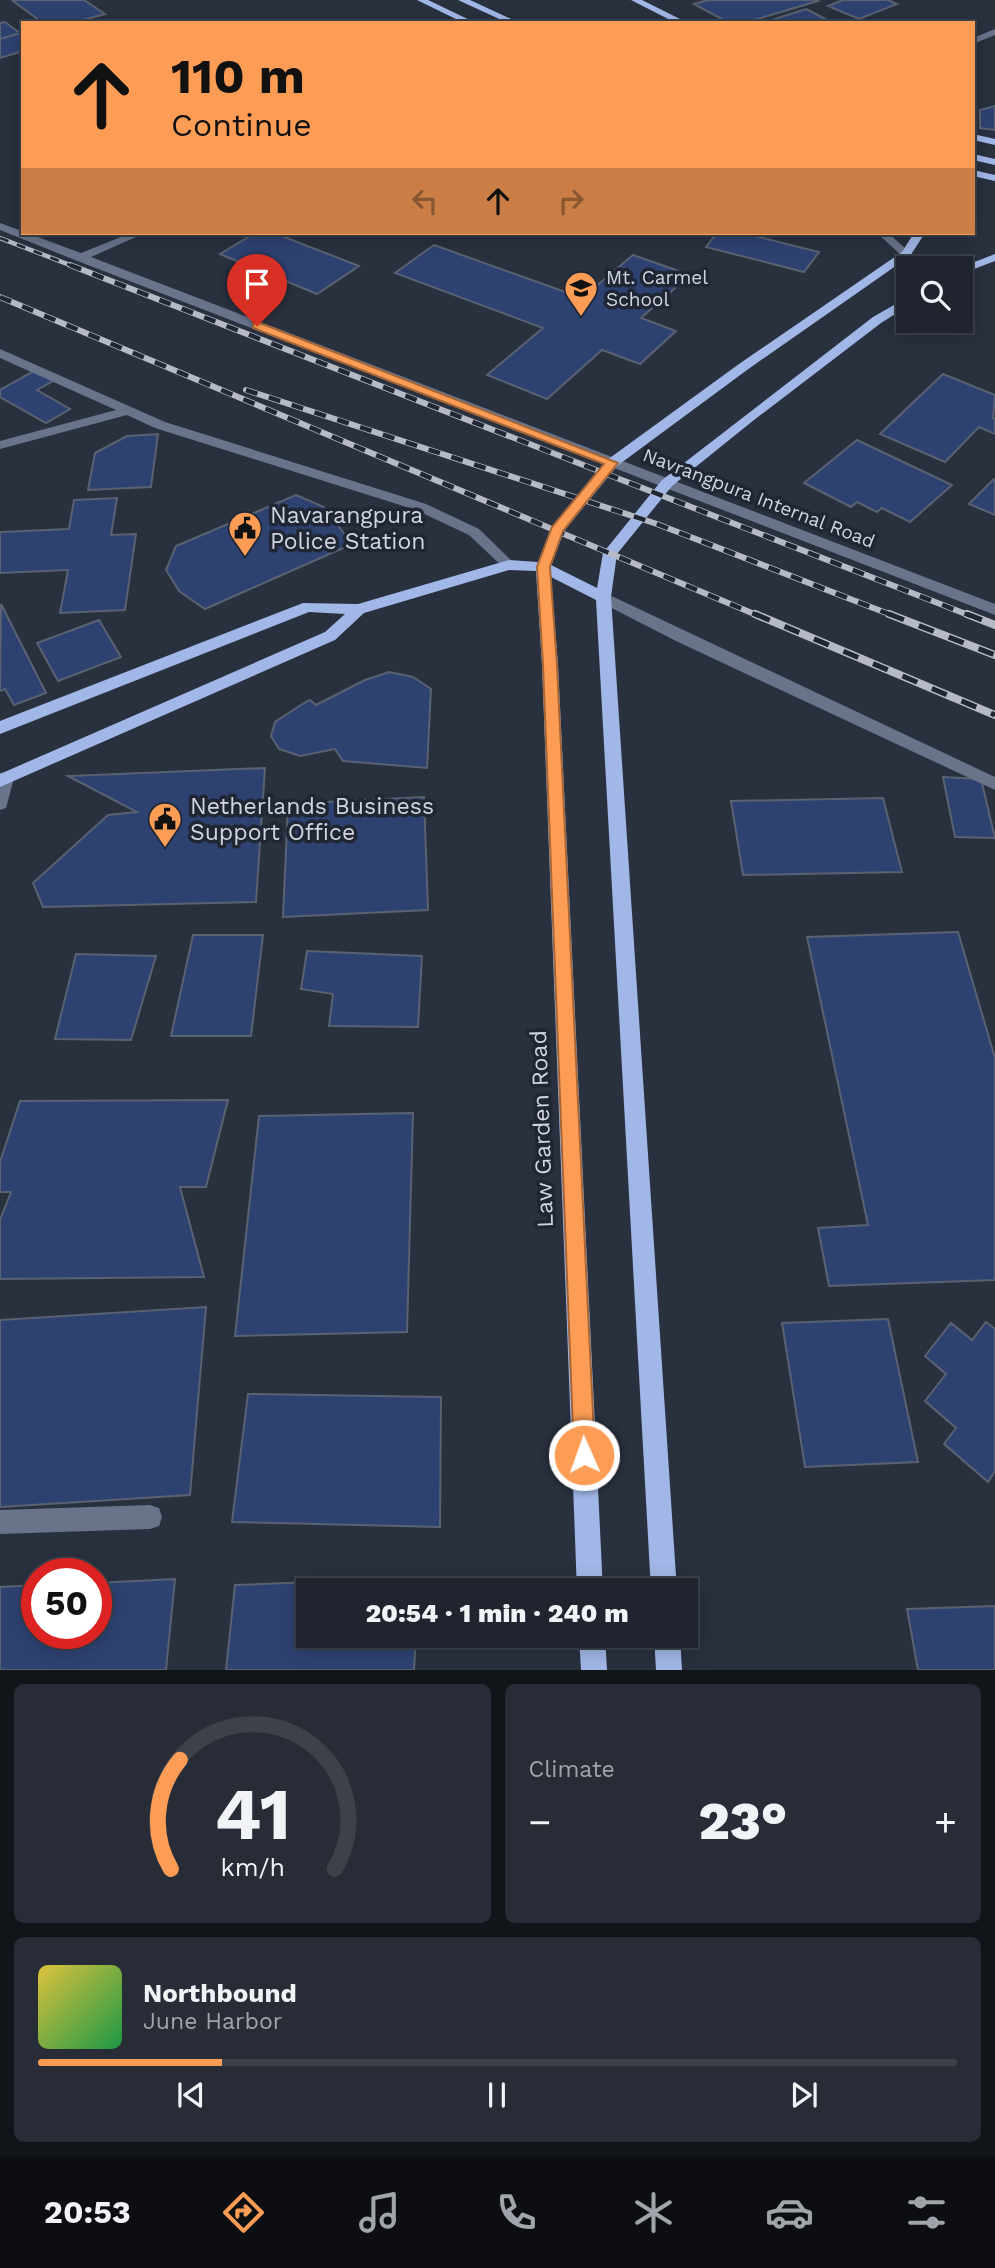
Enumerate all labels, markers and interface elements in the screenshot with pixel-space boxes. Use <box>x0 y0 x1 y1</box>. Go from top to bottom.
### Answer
text: 110 m <box>171 47 305 105</box>
icon: ahead <box>56 49 147 140</box>
text: Continue <box>171 106 312 144</box>
icon: left <box>406 182 444 220</box>
icon: ahead <box>479 182 517 220</box>
icon: right <box>552 182 590 220</box>
pin <box>227 254 287 326</box>
map controls <box>896 256 973 333</box>
button: search <box>896 256 973 333</box>
icon: arrive <box>238 265 276 303</box>
place label: Mt. Carmel School <box>606 266 708 311</box>
school or university icon: Mt. Carmel School <box>562 269 600 318</box>
street label: Navrangpura Internal Road <box>640 443 878 553</box>
place label: Navarangpura Police Station <box>270 502 426 555</box>
public building icon: Navarangpura Police Station <box>226 509 264 558</box>
place label: Netherlands Business Support Office <box>190 793 434 846</box>
public building icon: Netherlands Business Support Office <box>146 800 184 849</box>
street label: Law Garden Road <box>525 1030 559 1228</box>
position arrow <box>547 1418 621 1492</box>
speed limit sign: 50 <box>21 1558 112 1649</box>
text: 20:54 · 1 min · 240 m <box>365 1598 629 1628</box>
text: Climate <box>529 1756 615 1783</box>
text: 41 <box>214 1772 291 1858</box>
text: 23° <box>698 1791 787 1852</box>
text: − <box>529 1800 551 1844</box>
text: + <box>934 1800 957 1844</box>
text: km/h <box>220 1853 284 1882</box>
text: Northbound <box>143 1978 297 2008</box>
text: June Harbor <box>143 2008 282 2035</box>
icon: previous <box>172 2076 210 2114</box>
icon: pause <box>478 2076 516 2114</box>
icon: next <box>785 2076 823 2114</box>
icon: directions <box>219 2188 268 2237</box>
icon: music <box>355 2188 404 2237</box>
icon: phone <box>492 2188 541 2237</box>
icon: climate <box>629 2188 678 2237</box>
icon: car <box>765 2188 814 2237</box>
icon: filters <box>902 2188 951 2237</box>
text: 20:53 <box>44 2193 131 2231</box>

